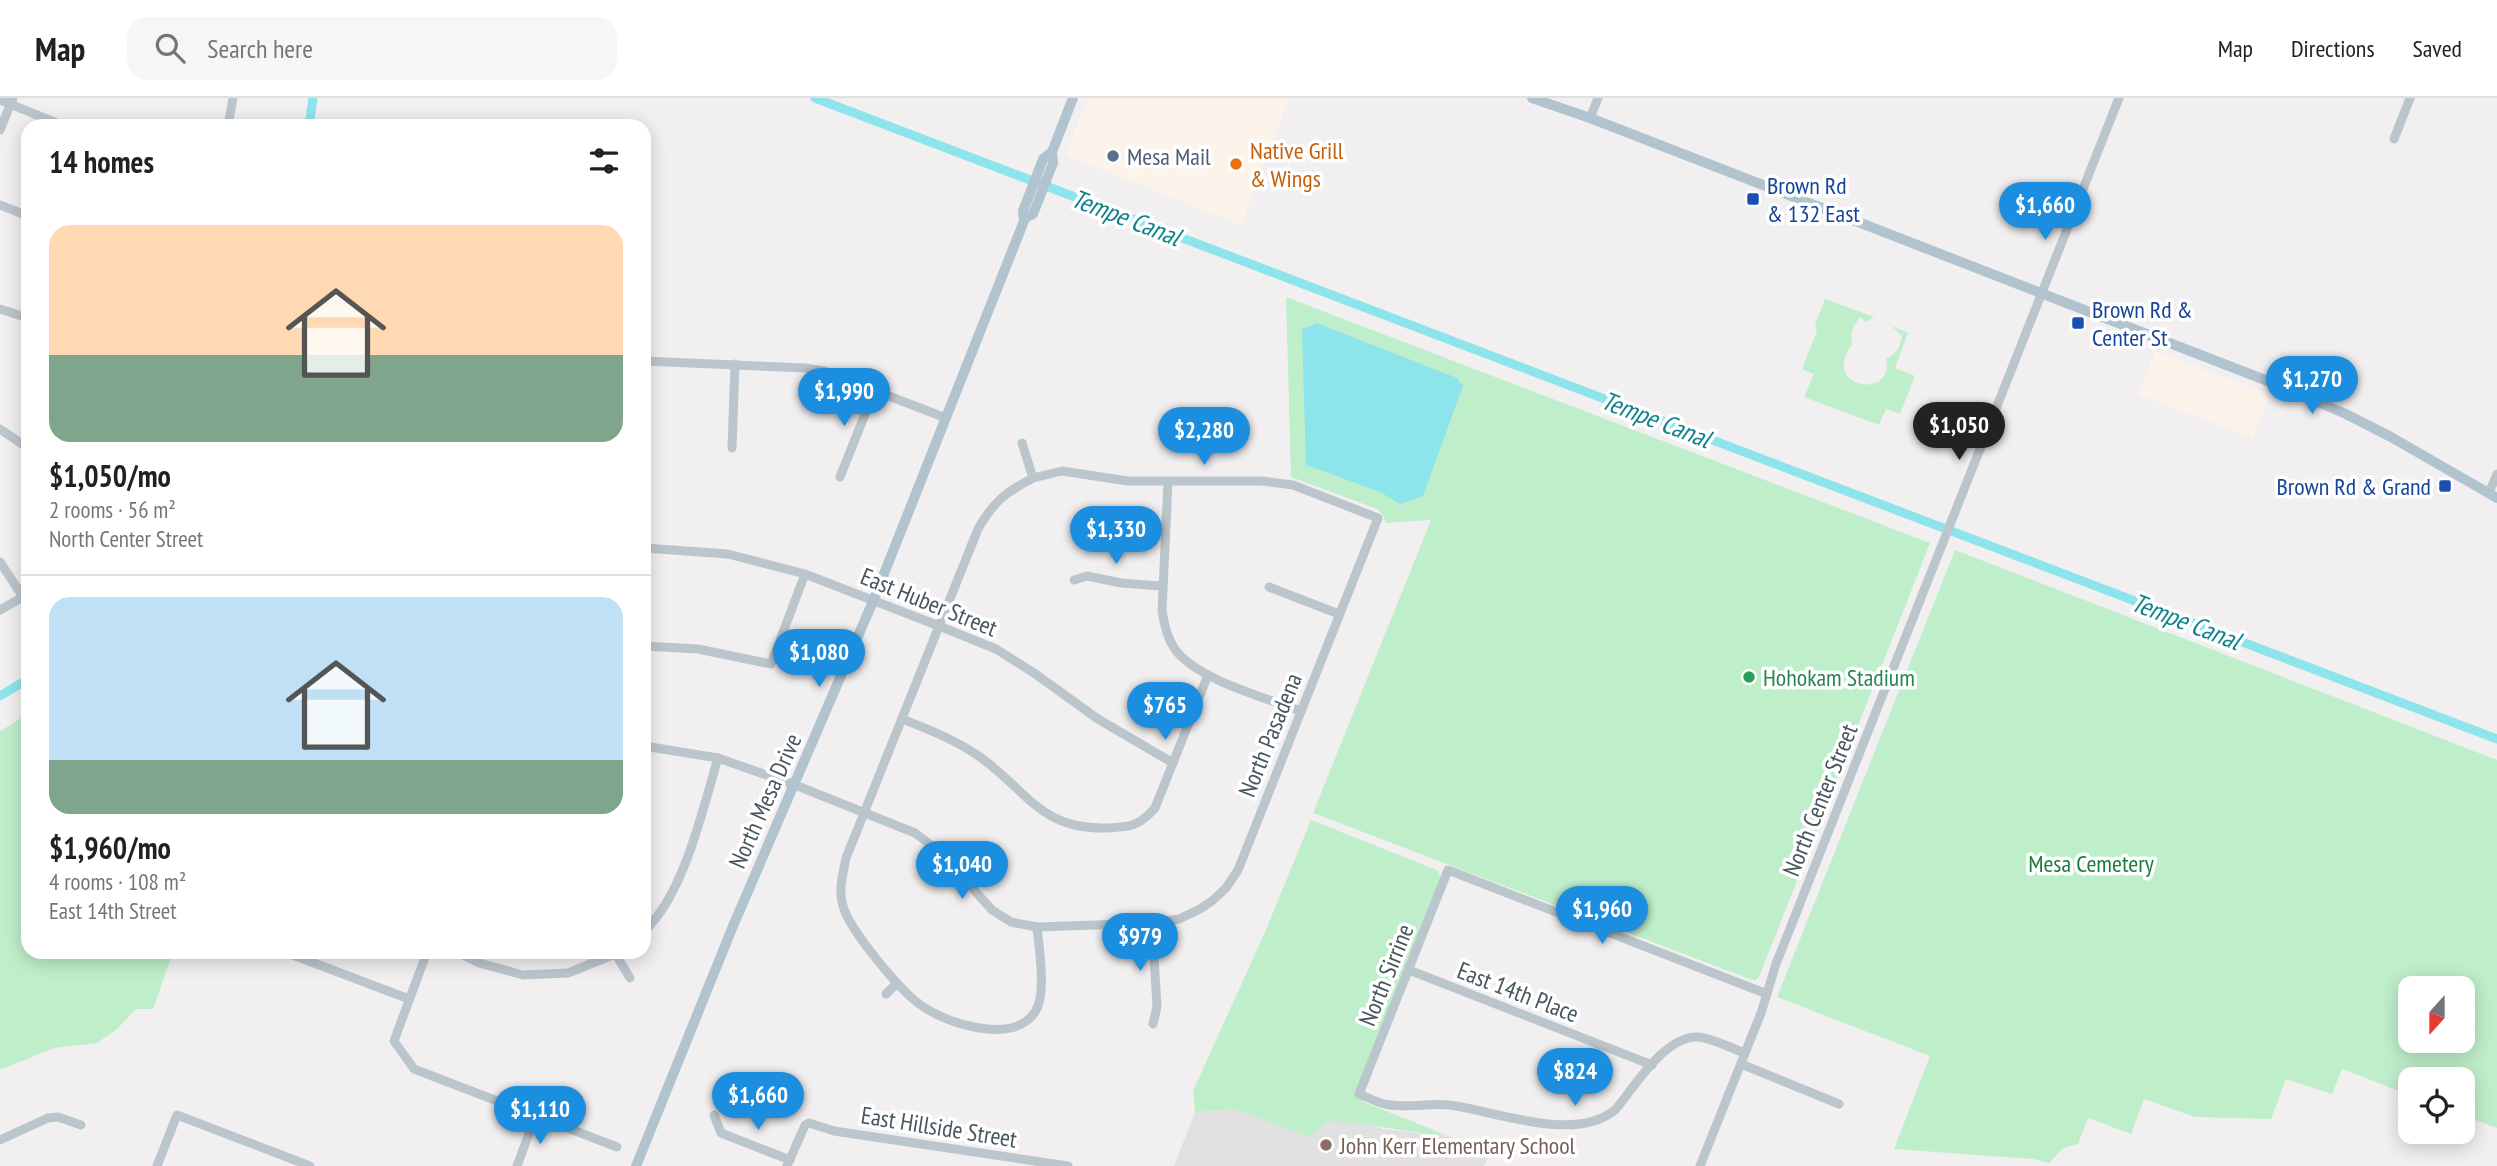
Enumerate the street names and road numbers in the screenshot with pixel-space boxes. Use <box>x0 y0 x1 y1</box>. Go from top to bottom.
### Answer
street label: East Huber Street <box>856 561 1002 644</box>
street label: North Pasadena <box>1231 669 1309 801</box>
street label: North Center Street <box>1775 719 1865 881</box>
street label: North Mesa Drive <box>721 729 809 873</box>
street label: North Sirrine <box>1352 920 1420 1030</box>
street label: East 14th Place <box>1453 955 1583 1029</box>
street label: East Hillside Street <box>859 1099 1020 1155</box>

